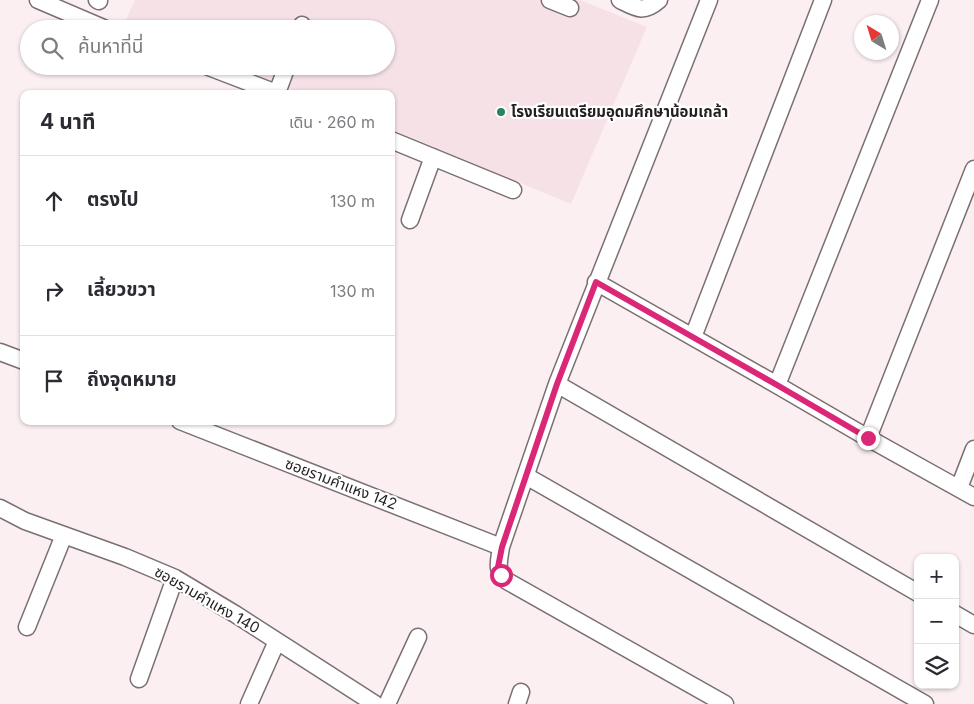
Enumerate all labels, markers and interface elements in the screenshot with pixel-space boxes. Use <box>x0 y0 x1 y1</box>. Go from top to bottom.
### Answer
north arrow <box>854 15 899 60</box>
search box <box>20 20 395 75</box>
icon: search <box>38 34 66 62</box>
text: ค้นหาที่นี่ <box>78 35 143 58</box>
place label: โรงเรียนเตรียมอุดมศึกษาน้อมเกล้า <box>511 102 728 121</box>
marker: โรงเรียนเตรียมอุดมศึกษาน้อมเกล้า <box>495 106 507 118</box>
text: 4 นาที <box>40 109 95 134</box>
text: เดิน · 260 m <box>289 112 375 132</box>
icon: ahead <box>40 187 68 215</box>
text: ตรงไป <box>87 188 139 211</box>
text: 130 m <box>330 191 375 211</box>
icon: right <box>40 277 68 305</box>
text: เลี้ยวขวา <box>87 278 156 301</box>
text: 130 m <box>330 281 375 301</box>
icon: arrive <box>40 367 68 395</box>
text: ถึงจุดหมาย <box>87 368 177 391</box>
route end <box>857 427 880 450</box>
street label: ซอยรามคำแหง 142 <box>283 453 400 514</box>
map controls <box>914 554 959 689</box>
button: + <box>914 554 959 599</box>
street label: ซอยรามคำแหง 140 <box>151 562 263 637</box>
route start <box>490 564 513 587</box>
button: − <box>914 599 959 644</box>
button: layers <box>914 644 959 689</box>

